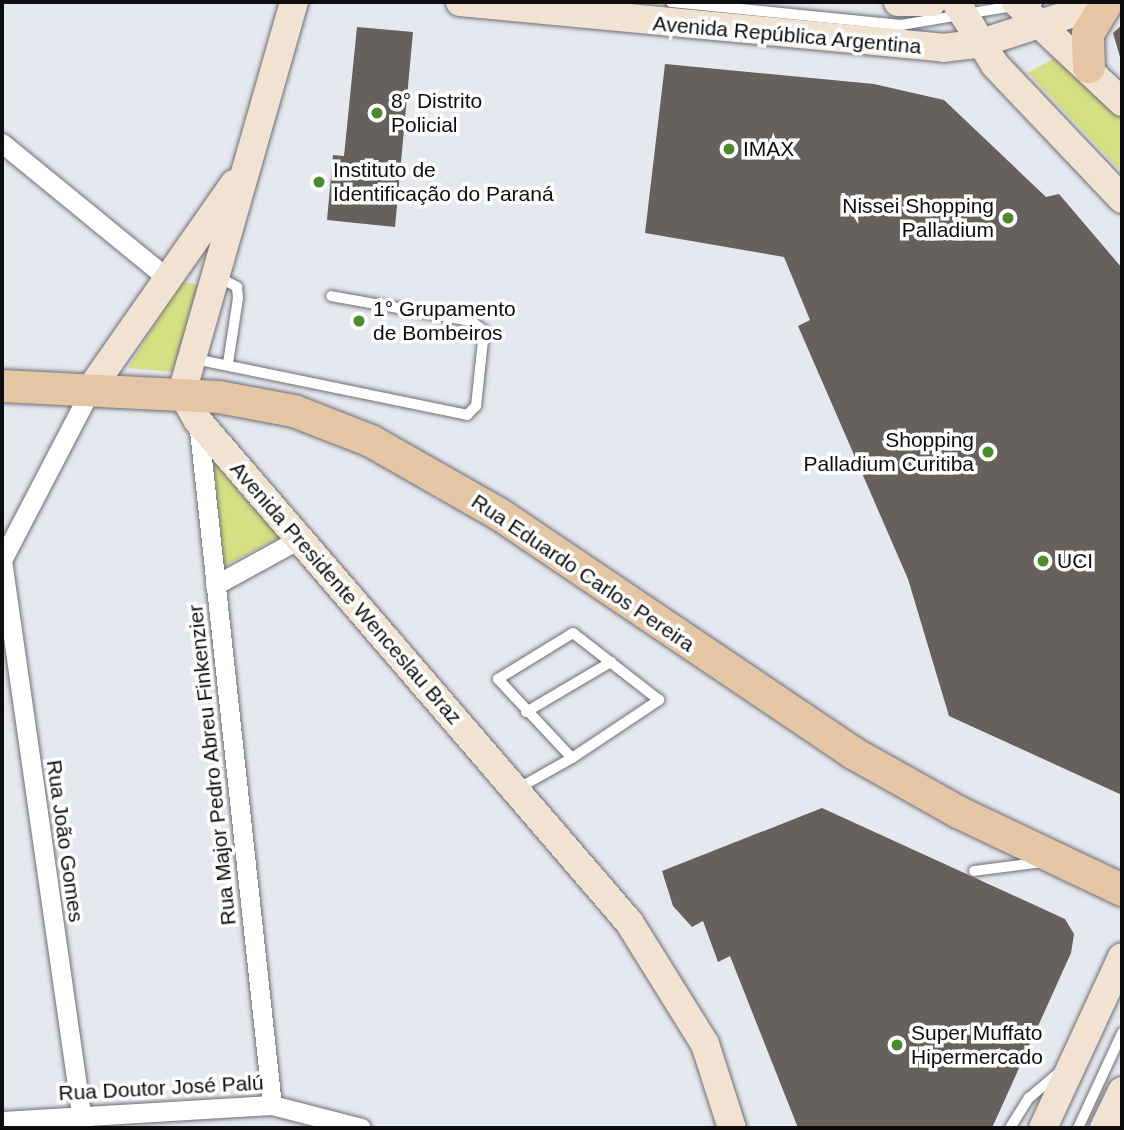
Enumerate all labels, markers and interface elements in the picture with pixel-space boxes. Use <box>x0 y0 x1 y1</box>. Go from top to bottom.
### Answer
street label: Avenida República Argentina <box>651 11 923 59</box>
place label: 8° Distrito Policial <box>391 88 482 138</box>
marker: 8° Distrito Policial <box>369 105 385 121</box>
place label: IMAX <box>743 136 794 162</box>
marker: IMAX <box>721 141 737 157</box>
place label: Instituto de Identificação do Paraná <box>333 157 554 207</box>
marker: Instituto de Identificação do Paraná <box>311 174 327 190</box>
place label: Nissei Shopping Palladium <box>842 193 994 243</box>
marker: Nissei Shopping Palladium <box>1000 210 1016 226</box>
place label: 1° Grupamento de Bombeiros <box>373 296 516 346</box>
marker: 1° Grupamento de Bombeiros <box>351 313 367 329</box>
place label: Shopping Palladium Curitiba <box>804 427 974 477</box>
marker: Shopping Palladium Curitiba <box>980 444 996 460</box>
street label: Avenida Presidente Wenceslau Braz <box>225 456 467 730</box>
street label: Rua Eduardo Carlos Pereira <box>467 489 699 657</box>
place label: UCI <box>1057 548 1093 574</box>
marker: UCI <box>1035 553 1051 569</box>
street label: Rua Major Pedro Abreu Finkenzier <box>183 603 241 927</box>
street label: Rua João Gomes <box>41 758 89 924</box>
place label: Super Muffato Hipermercado <box>911 1020 1043 1070</box>
marker: Super Muffato Hipermercado <box>889 1037 905 1053</box>
street label: Rua Doutor José Palú <box>58 1070 264 1106</box>

